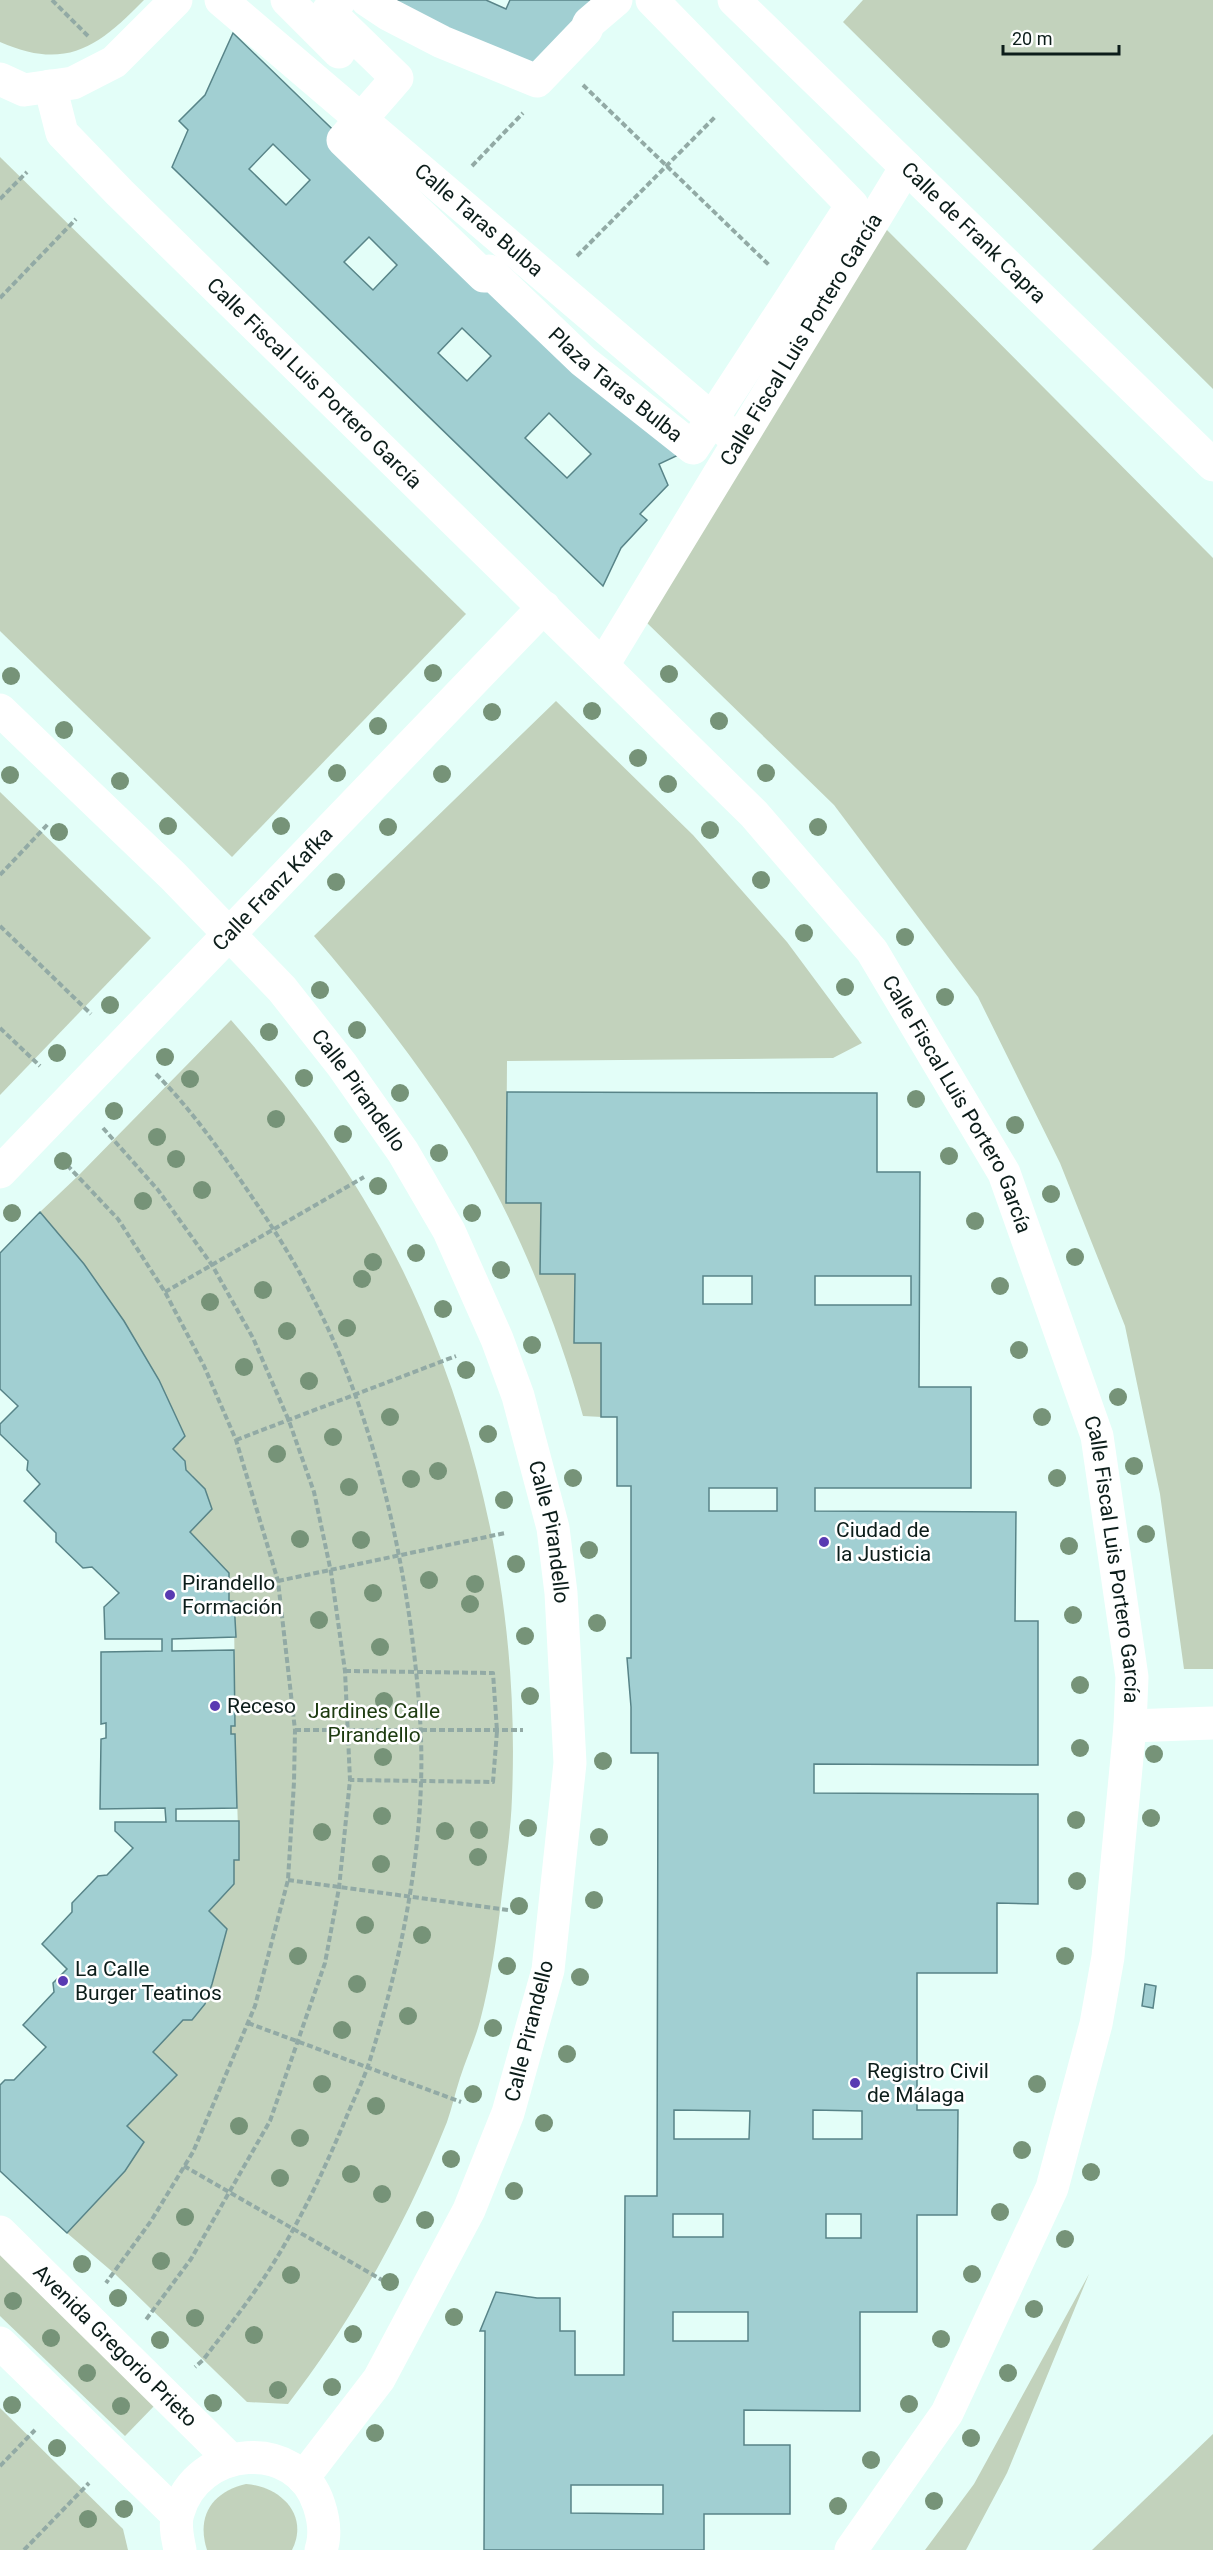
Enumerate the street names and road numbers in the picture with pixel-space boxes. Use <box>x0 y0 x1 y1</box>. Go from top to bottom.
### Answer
street label: Calle de Frank Capra <box>896 157 1051 308</box>
street label: Calle Taras Bulba <box>410 159 548 281</box>
street label: Calle Fiscal Luis Portero García <box>715 209 887 470</box>
street label: Calle Fiscal Luis Portero García <box>202 273 427 494</box>
street label: Plaza Taras Bulba <box>544 323 687 447</box>
street label: Calle Franz Kafka <box>208 822 338 956</box>
street label: Calle Fiscal Luis Portero García <box>877 971 1036 1236</box>
street label: Calle Pirandello <box>306 1025 411 1156</box>
street label: Calle Fiscal Luis Portero García <box>1079 1412 1144 1704</box>
street label: Calle Pirandello <box>524 1458 574 1604</box>
street label: Calle Pirandello <box>500 1958 558 2104</box>
street label: Avenida Gregorio Prieto <box>28 2260 202 2432</box>

